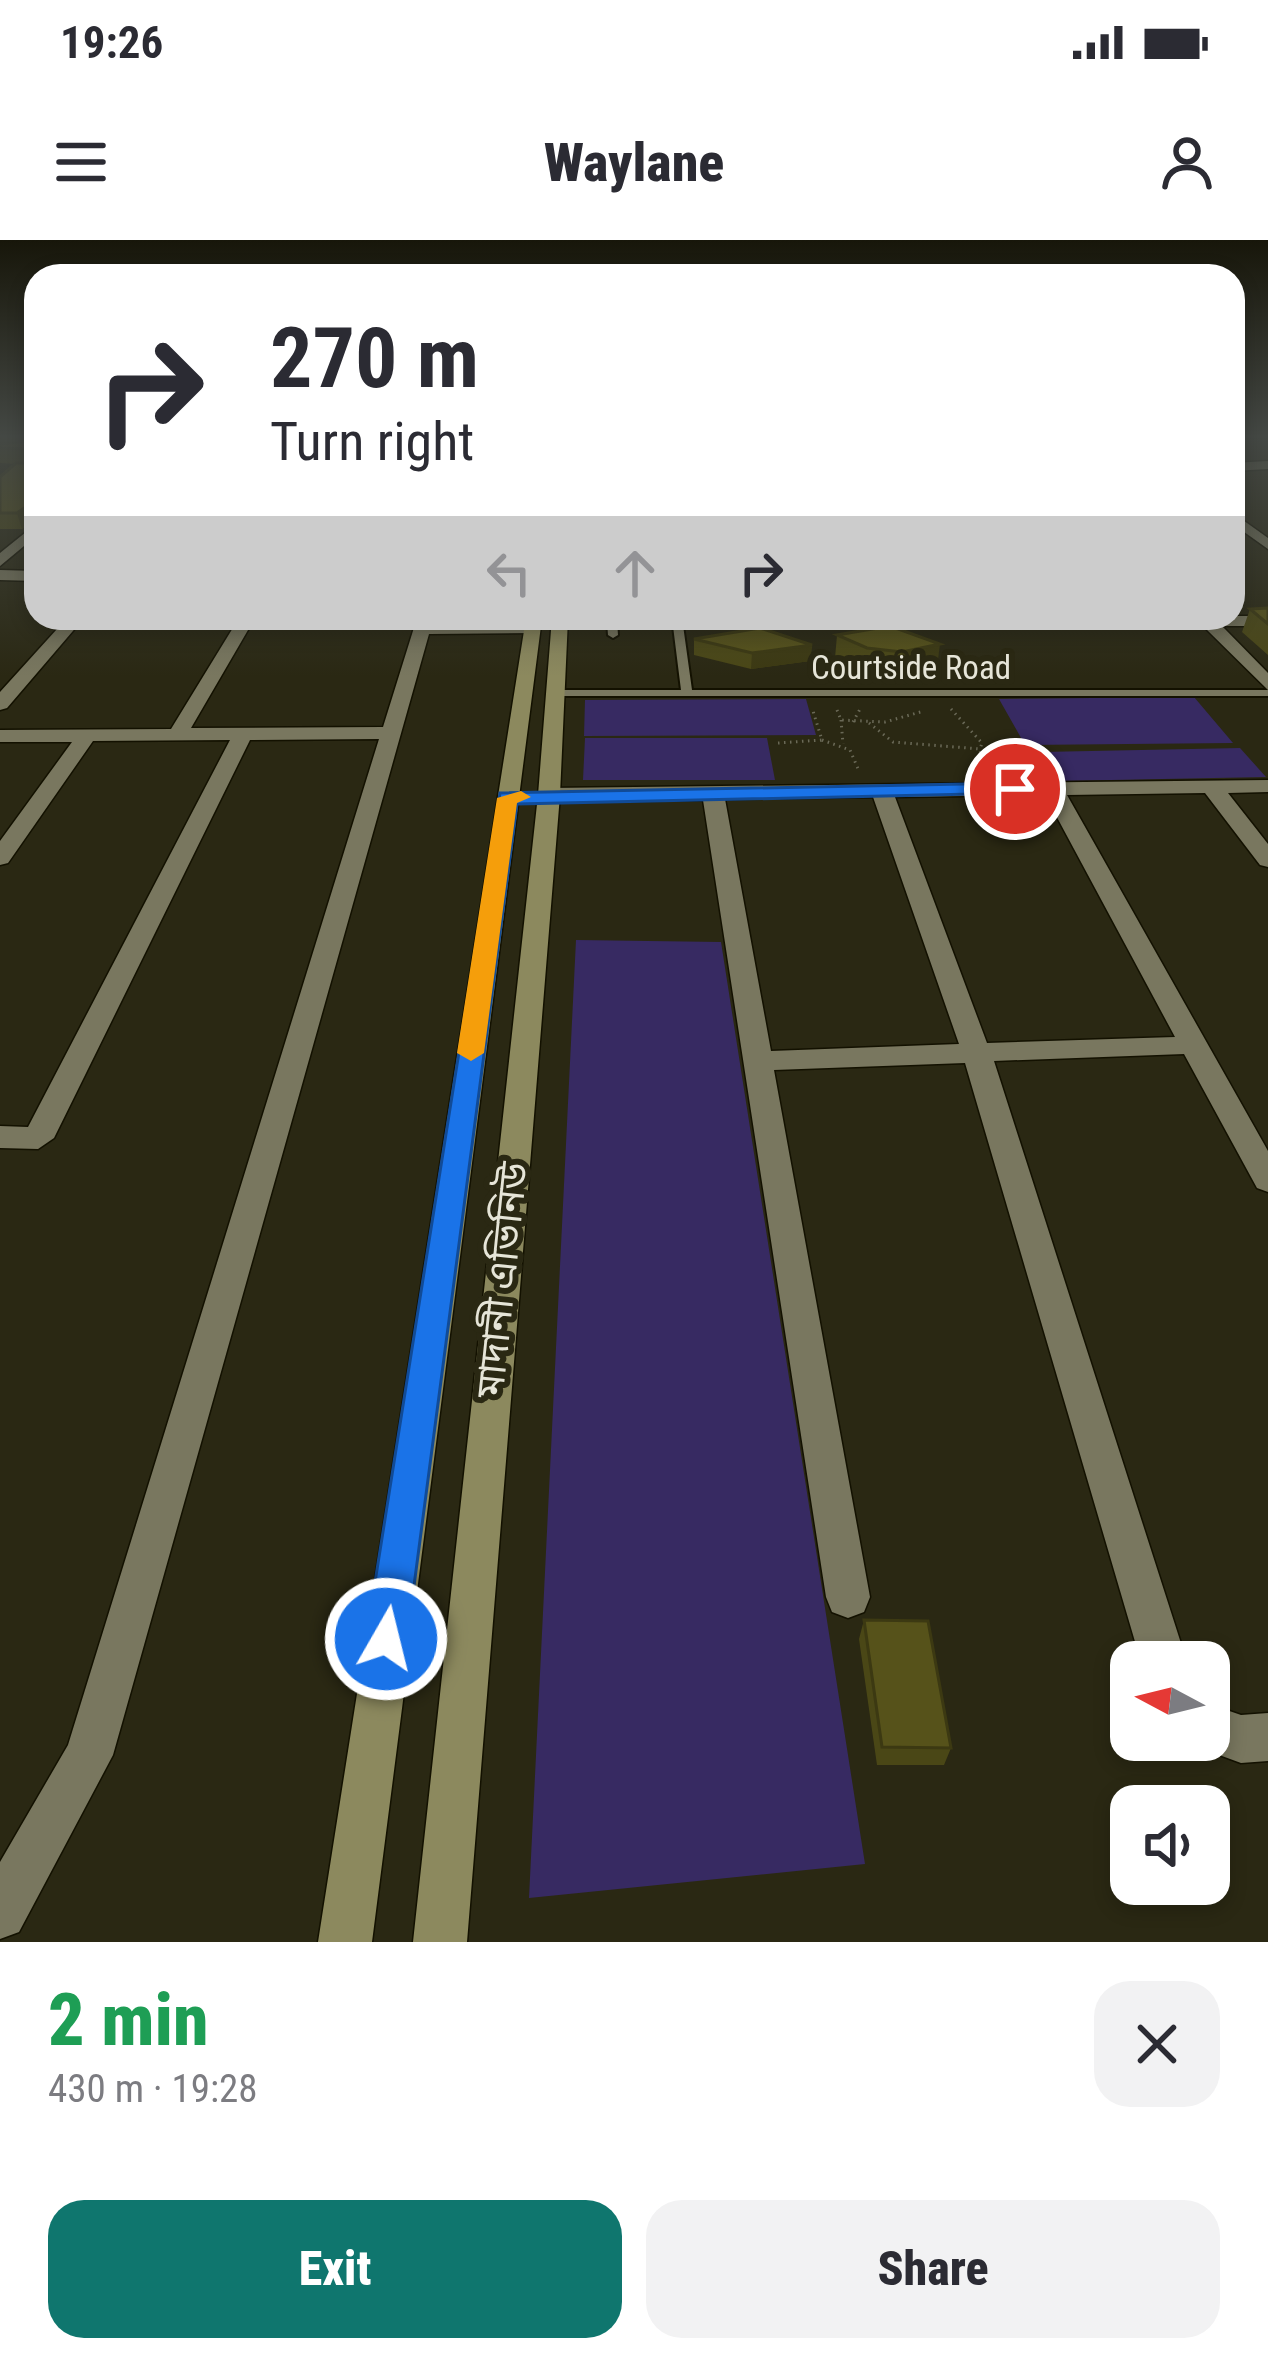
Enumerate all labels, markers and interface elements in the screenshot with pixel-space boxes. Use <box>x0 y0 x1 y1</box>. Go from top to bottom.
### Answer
text: 19:26 <box>60 16 163 69</box>
icon: menu <box>48 129 114 195</box>
icon: person <box>1154 129 1220 195</box>
text: Waylane <box>544 131 724 194</box>
text: 270 m <box>270 309 479 408</box>
icon: right <box>72 312 228 468</box>
text: Turn right <box>270 410 474 473</box>
icon: left <box>476 540 542 606</box>
icon: ahead <box>602 540 668 606</box>
icon: right <box>728 540 794 606</box>
street label: Courtside Road <box>811 648 1011 687</box>
pin <box>964 738 1066 840</box>
icon: arrive <box>982 756 1048 822</box>
street label: মাদানী এভিনিউ <box>467 1159 537 1401</box>
position arrow <box>323 1576 449 1702</box>
north arrow <box>1110 1641 1230 1761</box>
map controls <box>1110 1641 1230 1905</box>
button: sound <box>1110 1785 1230 1905</box>
text: 2 min <box>48 1978 209 2063</box>
button: close <box>1094 1981 1220 2107</box>
text: 430 m · 19:28 <box>48 2066 258 2112</box>
button: Exit <box>48 2200 622 2338</box>
button: Share <box>646 2200 1220 2338</box>

